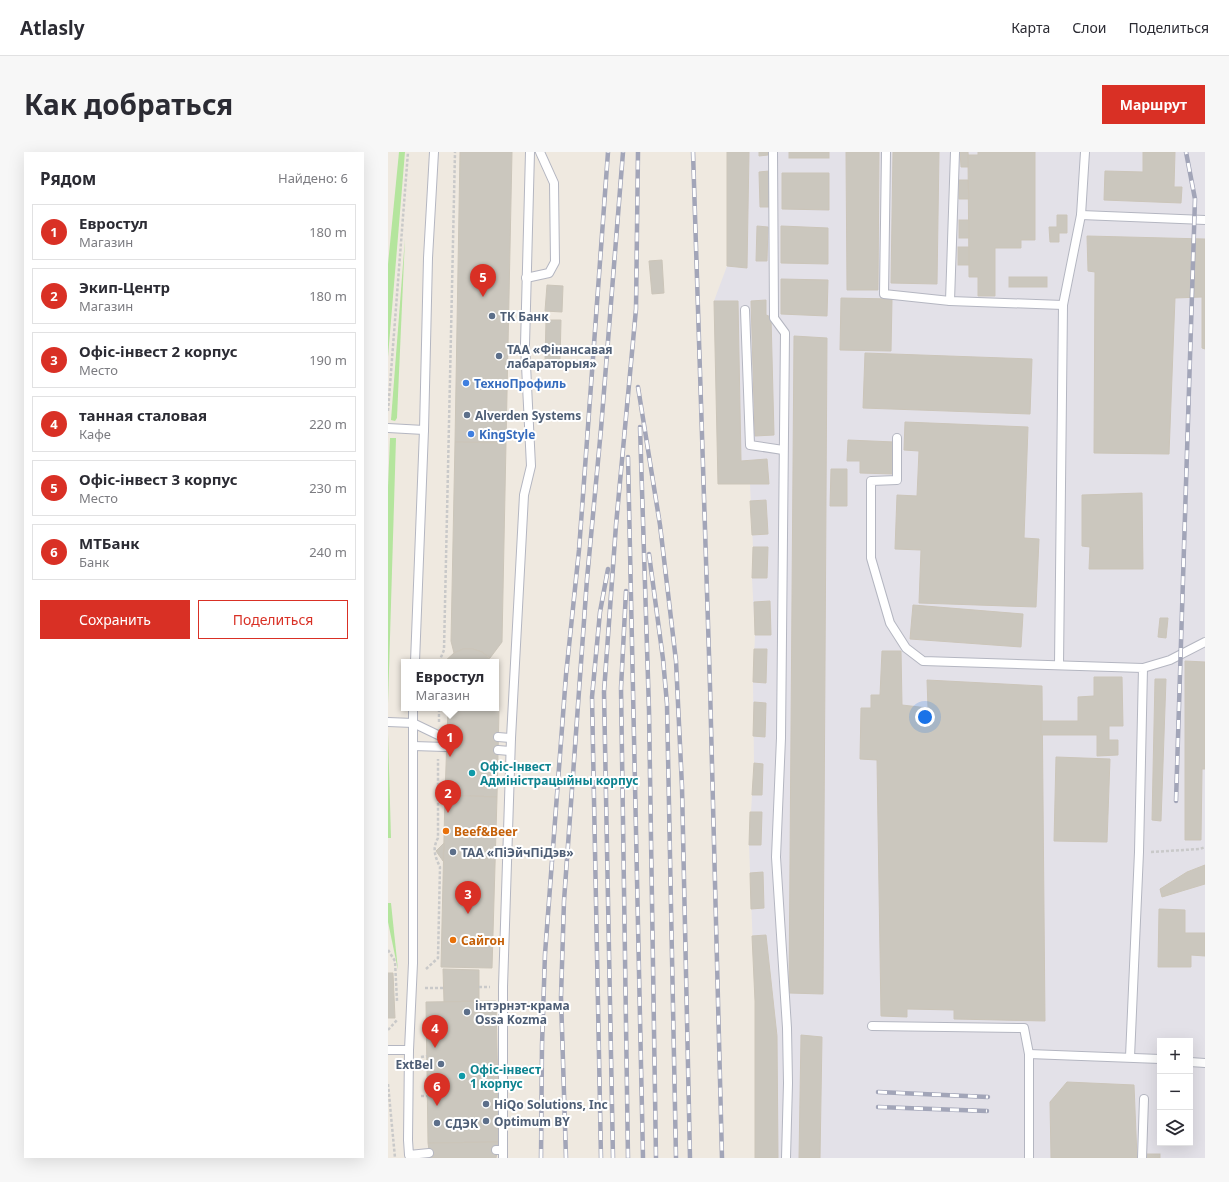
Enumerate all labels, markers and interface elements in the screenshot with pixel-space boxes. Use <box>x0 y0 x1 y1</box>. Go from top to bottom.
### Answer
text: Atlasly <box>20 15 85 41</box>
text: Карта <box>1011 18 1050 37</box>
text: Слои <box>1072 18 1106 37</box>
text: Поделиться <box>1128 18 1209 37</box>
text: Как добраться <box>24 85 233 123</box>
button: Маршрут <box>1102 85 1205 124</box>
text: Рядом <box>40 167 96 190</box>
text: Найдено: 6 <box>278 169 348 187</box>
text: Евростул <box>79 213 148 233</box>
text: 1 <box>50 223 58 241</box>
text: 180 m <box>309 223 347 241</box>
text: Магазин <box>79 233 133 251</box>
pin: 5 <box>470 264 496 297</box>
text: Экип-Центр <box>79 277 170 297</box>
text: 2 <box>50 287 58 305</box>
text: 180 m <box>309 287 347 305</box>
text: Магазин <box>79 297 133 315</box>
place label: ТК Банк <box>500 308 549 325</box>
marker: ТК Банк <box>487 311 497 321</box>
text: Офіс-інвест 2 корпус <box>79 341 238 361</box>
place label: ТАА «Фінансавая лабараторыя» <box>507 341 613 372</box>
text: 3 <box>50 351 58 369</box>
text: 190 m <box>309 351 347 369</box>
marker: ТАА «Фінансавая лабараторыя» <box>494 351 504 361</box>
text: Место <box>79 361 118 379</box>
place label: ТехноПрофиль <box>474 375 566 392</box>
marker: ТехноПрофиль <box>461 378 471 388</box>
text: танная сталовая <box>79 405 207 425</box>
place label: Alverden Systems <box>475 407 581 424</box>
marker: Alverden Systems <box>462 410 472 420</box>
text: 4 <box>50 415 58 433</box>
text: 220 m <box>309 415 347 433</box>
text: Кафе <box>79 425 111 443</box>
place label: KingStyle <box>479 426 535 443</box>
marker: KingStyle <box>466 429 476 439</box>
text: Офіс-інвест 3 корпус <box>79 469 238 489</box>
text: 5 <box>50 479 58 497</box>
text: 230 m <box>309 479 347 497</box>
text: Место <box>79 489 118 507</box>
text: МТБанк <box>79 533 140 553</box>
text: 6 <box>50 543 58 561</box>
text: 240 m <box>309 543 347 561</box>
text: Банк <box>79 553 109 571</box>
button: Сохранить <box>40 600 190 639</box>
button: Поделиться <box>198 600 348 639</box>
popup <box>401 659 499 711</box>
text: Евростул <box>416 666 484 686</box>
text: Магазин <box>416 686 470 704</box>
your location <box>915 707 935 727</box>
pin: 1 <box>437 724 463 757</box>
place label: Офіс-Інвест Адміністрацыйны корпус <box>480 758 639 789</box>
marker: Офіс-Інвест Адміністрацыйны корпус <box>467 768 477 778</box>
pin: 2 <box>435 780 461 813</box>
place label: Beef&Beer <box>454 823 518 840</box>
marker: Beef&Beer <box>441 826 451 836</box>
place label: ТАА «ПіЭйчПіДэв» <box>461 844 574 861</box>
marker: ТАА «ПіЭйчПіДэв» <box>448 847 458 857</box>
pin: 3 <box>455 881 481 914</box>
place label: Сайгон <box>461 932 505 949</box>
marker: Сайгон <box>448 935 458 945</box>
place label: інтэрнэт-крама Ossa Kozma <box>475 997 570 1028</box>
marker: інтэрнэт-крама Ossa Kozma <box>462 1007 472 1017</box>
pin: 4 <box>422 1015 448 1048</box>
map controls <box>1157 1038 1193 1146</box>
button: + <box>1157 1038 1193 1074</box>
place label: ExtBel <box>395 1056 433 1073</box>
marker: ExtBel <box>436 1059 446 1069</box>
place label: Офіс-інвест 1 корпус <box>470 1061 541 1092</box>
marker: Офіс-інвест 1 корпус <box>457 1071 467 1081</box>
pin: 6 <box>424 1073 450 1106</box>
button: − <box>1157 1074 1193 1110</box>
place label: HiQo Solutions, Inc <box>494 1096 608 1113</box>
marker: HiQo Solutions, Inc <box>481 1099 491 1109</box>
button: layers <box>1157 1110 1193 1146</box>
place label: Optimum BY <box>494 1113 570 1130</box>
place label: СДЭК <box>445 1115 479 1132</box>
marker: Optimum BY <box>481 1116 491 1126</box>
marker: СДЭК <box>432 1118 442 1128</box>

